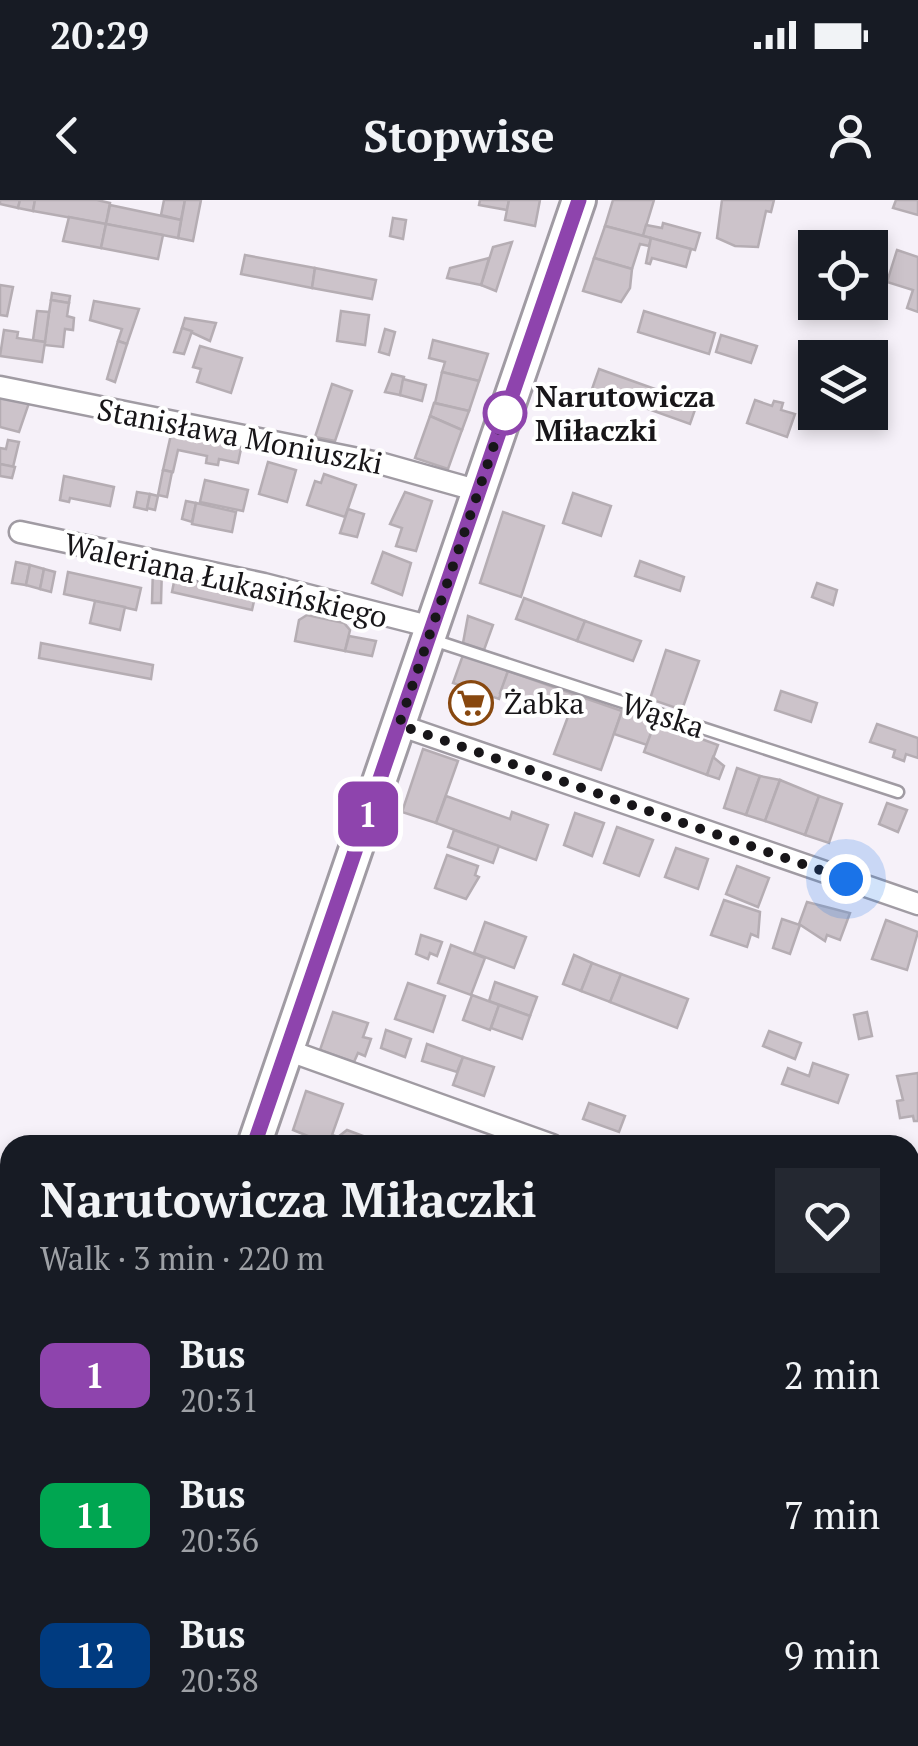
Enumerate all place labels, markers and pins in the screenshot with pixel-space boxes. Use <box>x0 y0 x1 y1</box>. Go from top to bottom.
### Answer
place label: Narutowicza Miłaczki <box>535 376 715 450</box>
marker: Narutowicza Miłaczki <box>484 392 526 434</box>
supermarket icon: Żabka <box>448 680 494 726</box>
place label: Żabka <box>504 683 584 723</box>

